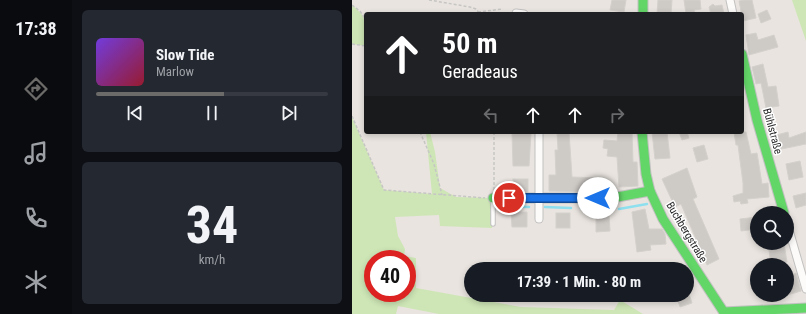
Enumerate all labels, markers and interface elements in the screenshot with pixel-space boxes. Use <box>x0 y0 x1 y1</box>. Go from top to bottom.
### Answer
text: 17:38 <box>15 18 57 39</box>
text: 50 m <box>442 27 498 60</box>
icon: ahead <box>376 28 428 80</box>
text: Slow Tide <box>156 46 214 64</box>
text: Geradeaus <box>442 61 518 82</box>
text: Marlow <box>156 64 194 79</box>
icon: directions <box>22 75 50 103</box>
icon: previous <box>124 102 146 124</box>
icon: pause <box>201 102 223 124</box>
icon: next <box>278 102 300 124</box>
icon: left <box>480 104 502 126</box>
icon: ahead <box>522 104 544 126</box>
icon: ahead <box>564 104 586 126</box>
icon: right <box>606 104 628 126</box>
street label: Bühlstraße <box>760 107 785 155</box>
icon: music <box>22 139 50 167</box>
position arrow <box>577 177 619 219</box>
pin <box>492 181 526 215</box>
icon: arrive <box>498 187 520 209</box>
text: 34 <box>186 195 238 256</box>
street label: Buchbergstraße <box>663 200 710 265</box>
icon: phone <box>22 204 50 232</box>
map controls <box>750 206 794 302</box>
button: search <box>750 206 794 250</box>
speed limit sign: 40 <box>364 250 416 302</box>
text: km/h <box>199 252 225 267</box>
button: + <box>750 258 794 302</box>
icon: climate <box>22 268 50 296</box>
text: 17:39 · 1 Min. · 80 m <box>517 273 641 291</box>

